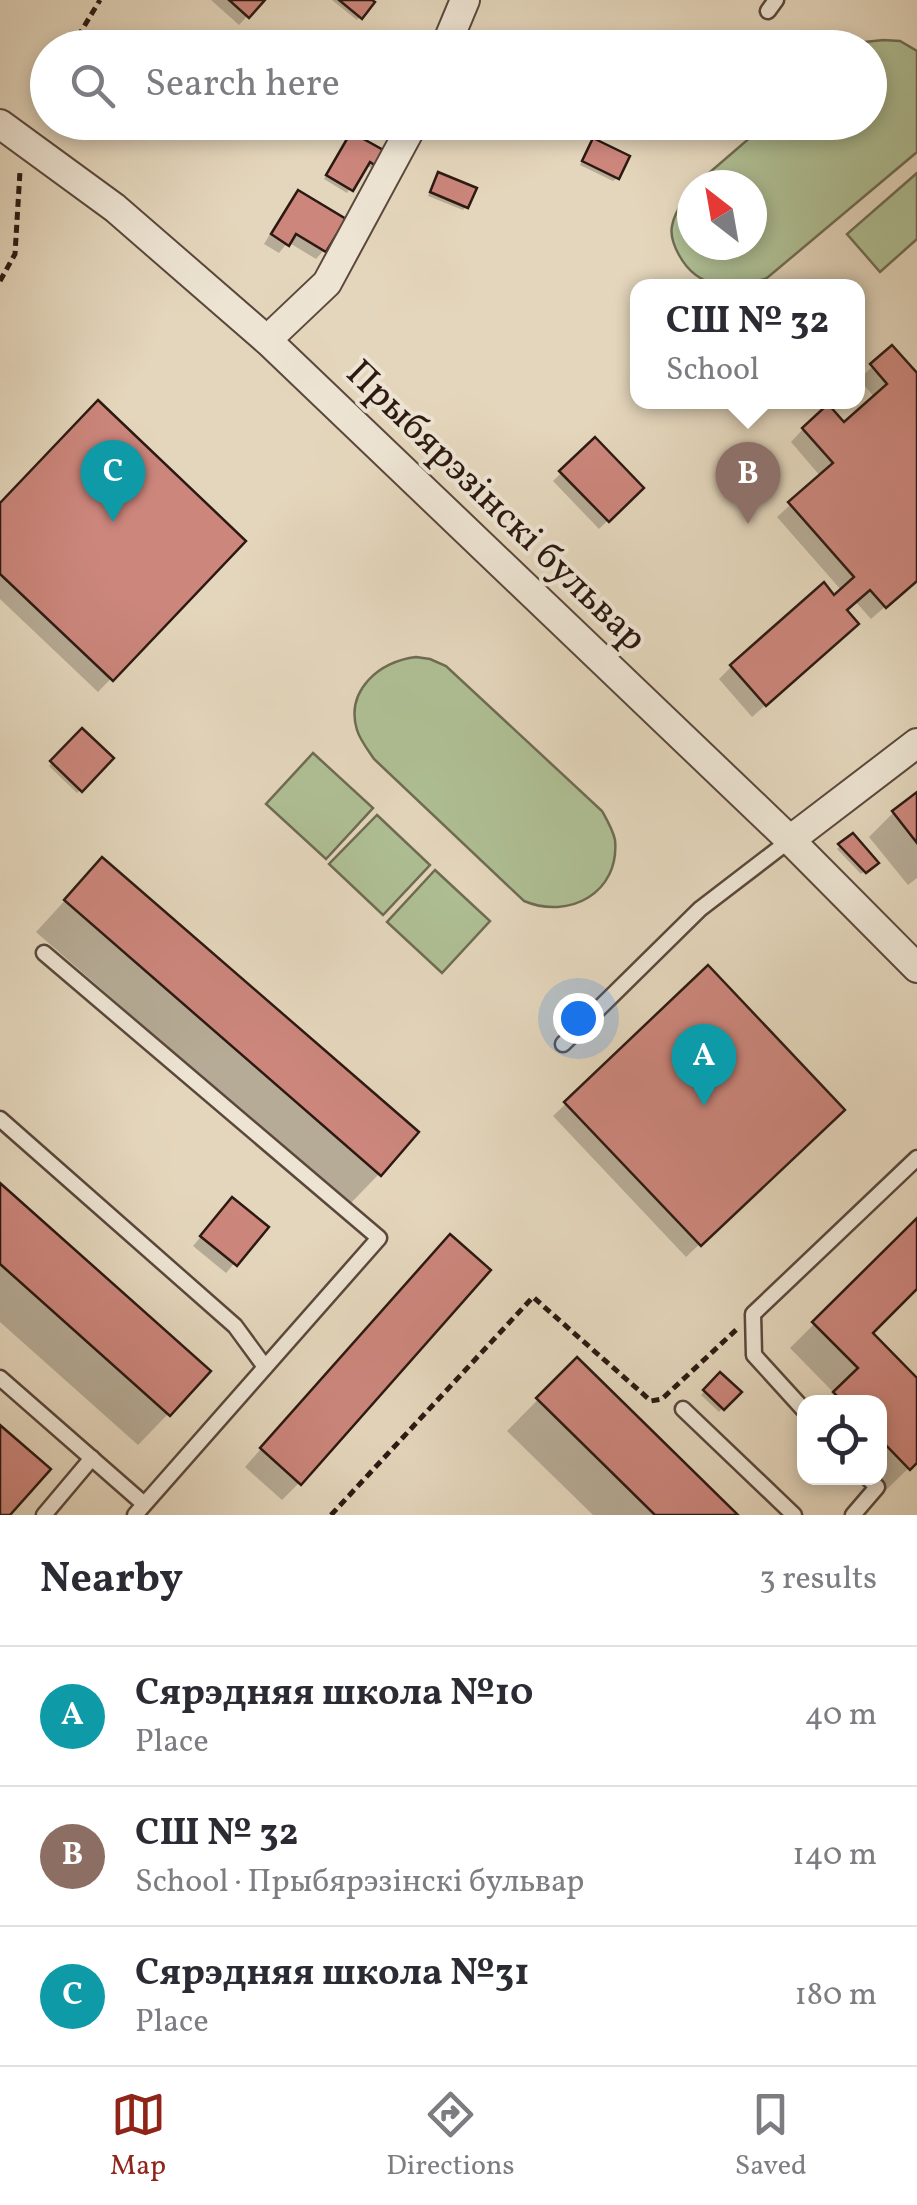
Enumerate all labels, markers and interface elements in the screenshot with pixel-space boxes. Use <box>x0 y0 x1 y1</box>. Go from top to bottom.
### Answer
search box <box>30 30 887 140</box>
icon: search <box>65 58 120 113</box>
text: Search here <box>145 59 340 112</box>
north arrow <box>677 170 767 260</box>
popup <box>630 279 865 409</box>
text: СШ № 32 <box>666 296 829 349</box>
street label: Прыбярэзінскі бульвар <box>333 349 657 665</box>
text: School <box>666 349 759 393</box>
pin: C <box>80 440 146 522</box>
pin: B <box>716 442 780 524</box>
your location <box>553 993 604 1044</box>
pin: A <box>672 1024 736 1106</box>
map controls <box>797 1395 887 1485</box>
button: locate <box>797 1395 887 1485</box>
text: Nearby <box>40 1551 183 1610</box>
text: 3 results <box>759 1558 877 1602</box>
text: Сярэдняя школа №10 <box>135 1668 533 1721</box>
text: A <box>61 1694 84 1738</box>
text: 40 m <box>805 1694 877 1738</box>
text: Place <box>135 1721 209 1765</box>
text: СШ № 32 <box>135 1808 298 1861</box>
text: B <box>62 1834 83 1878</box>
text: 140 m <box>792 1834 877 1878</box>
text: School · Прыбярэзінскі бульвар <box>135 1861 584 1905</box>
text: Сярэдняя школа №31 <box>135 1948 529 2001</box>
text: C <box>62 1974 83 2018</box>
text: 180 m <box>794 1974 877 2018</box>
text: Place <box>135 2001 209 2045</box>
tab: Map <box>110 2087 166 2186</box>
tab: Directions <box>386 2087 515 2186</box>
tab: Saved <box>735 2087 807 2186</box>

